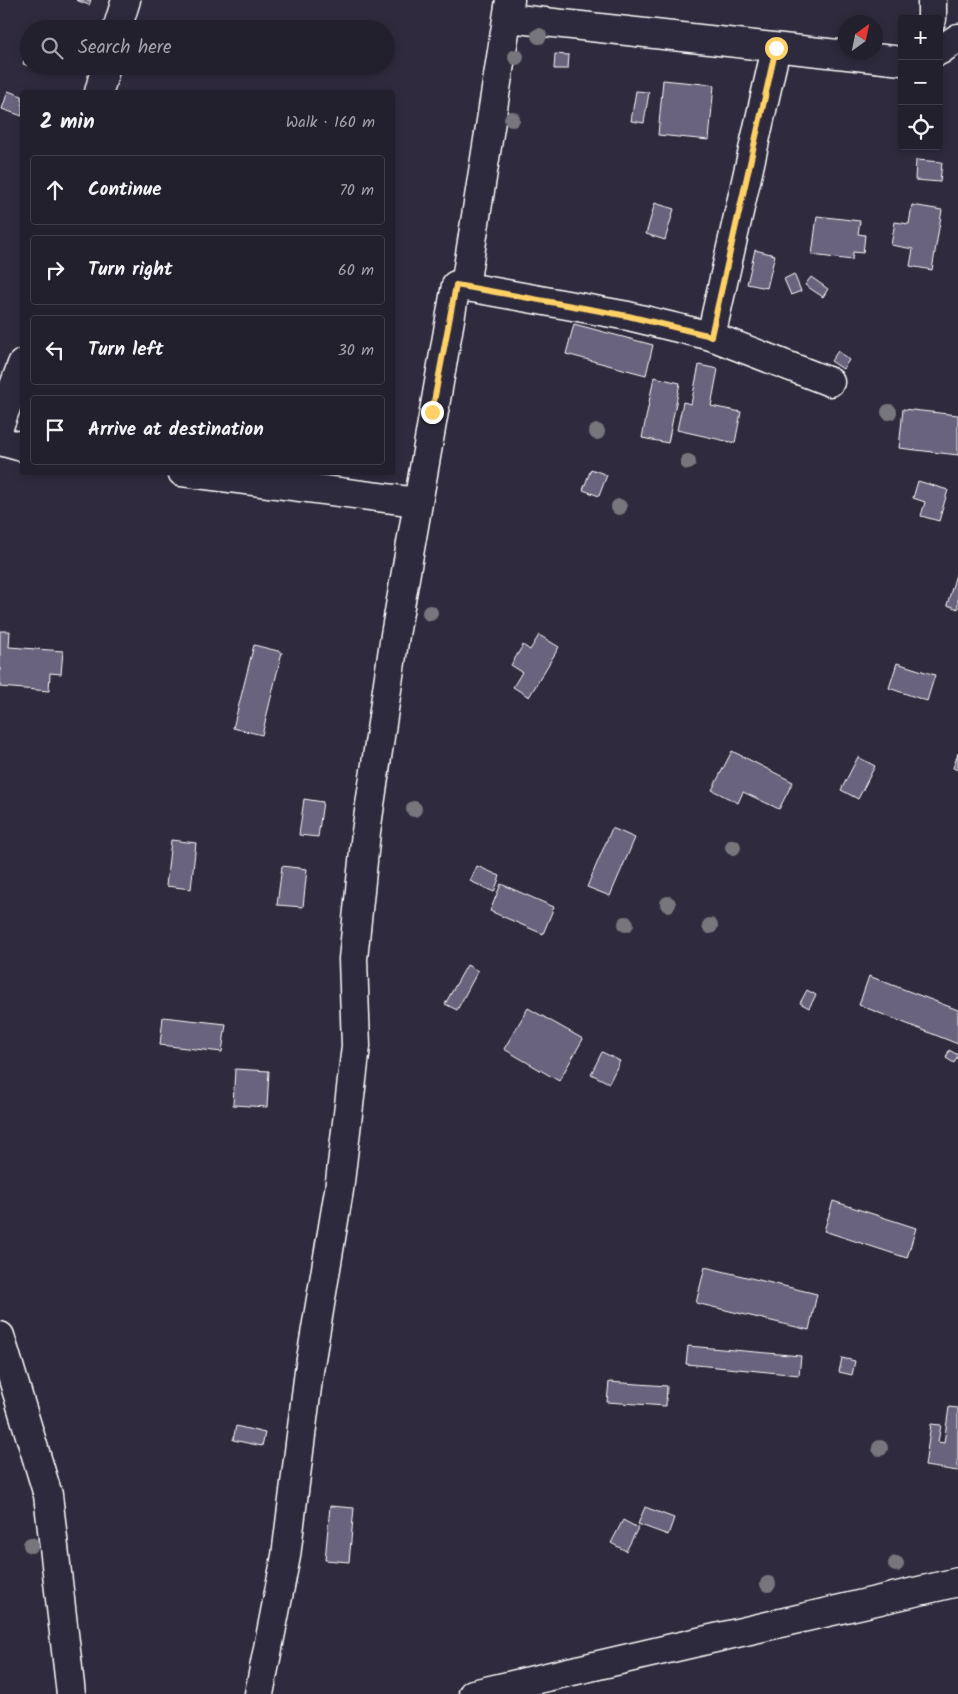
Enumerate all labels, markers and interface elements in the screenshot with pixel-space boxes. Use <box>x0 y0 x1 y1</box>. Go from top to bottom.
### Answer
north arrow <box>838 15 883 60</box>
map controls <box>898 15 943 150</box>
button: + <box>898 15 943 60</box>
search box <box>20 20 395 75</box>
text: Search here <box>78 33 172 63</box>
icon: search <box>38 34 66 62</box>
route start <box>765 37 788 60</box>
button: − <box>898 60 943 105</box>
button: locate <box>898 105 943 150</box>
text: 2 min <box>40 106 95 139</box>
text: Walk · 160 m <box>286 110 375 135</box>
text: Continue <box>88 175 161 205</box>
icon: ahead <box>41 176 69 204</box>
text: 70 m <box>339 178 374 203</box>
text: Turn right <box>88 255 173 285</box>
icon: right <box>41 256 69 284</box>
text: 60 m <box>338 258 374 283</box>
text: Turn left <box>88 335 163 365</box>
icon: left <box>41 336 69 364</box>
text: 30 m <box>338 338 374 363</box>
route end <box>421 401 444 424</box>
text: Arrive at destination <box>88 415 264 445</box>
icon: arrive <box>41 416 69 444</box>

